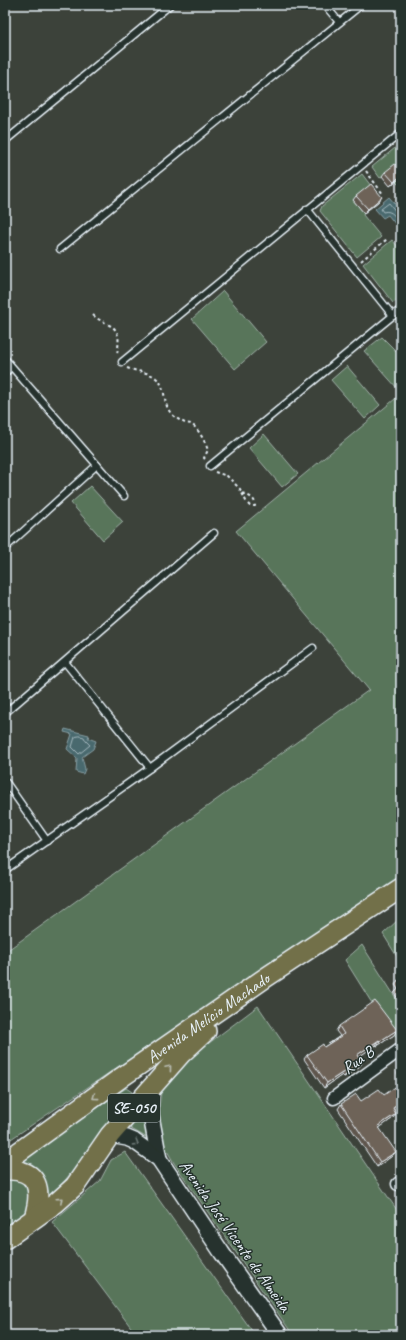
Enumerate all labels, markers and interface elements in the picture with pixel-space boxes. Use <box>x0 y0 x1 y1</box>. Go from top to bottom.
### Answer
street label: Avenida Melício Machado <box>142 967 275 1067</box>
street label: Rua B <box>338 1041 379 1079</box>
one-way arrow <box>165 1065 172 1073</box>
one-way arrow <box>93 1092 100 1099</box>
road number: SE-050 <box>108 1094 160 1122</box>
one-way arrow <box>132 1138 139 1145</box>
street label: Avenida José Vicente de Almeida <box>175 1156 296 1317</box>
one-way arrow <box>55 1197 62 1204</box>

